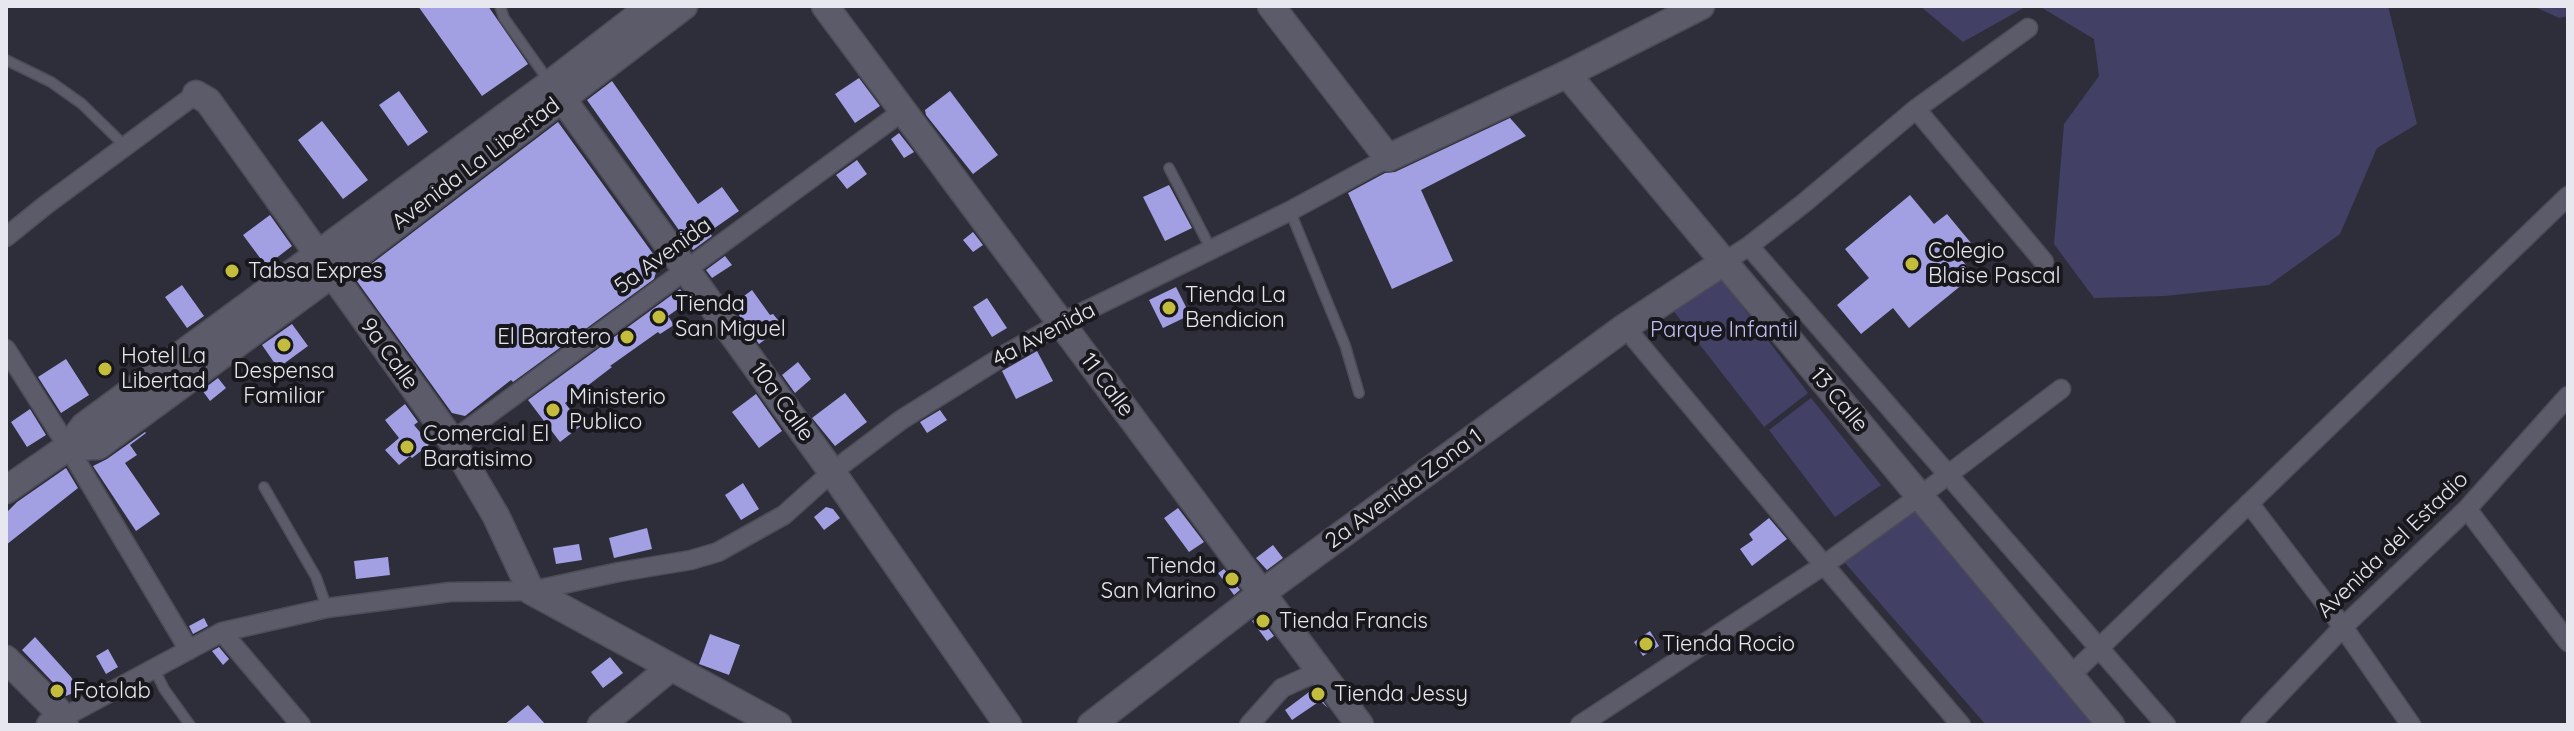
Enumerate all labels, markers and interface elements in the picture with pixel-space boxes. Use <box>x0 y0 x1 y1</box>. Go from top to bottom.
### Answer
street label: Avenida La Libertad <box>387 92 565 236</box>
street label: 5a Avenida <box>610 212 716 300</box>
place label: Colegio Blaise Pascal <box>1928 238 2061 290</box>
marker: Colegio Blaise Pascal <box>1903 255 1921 273</box>
place label: Tabsa Expres <box>248 258 383 284</box>
marker: Tabsa Expres <box>223 262 241 280</box>
place label: Tienda La Bendicion <box>1185 282 1286 334</box>
place label: Tienda San Miguel <box>675 291 786 342</box>
street label: 4a Avenida <box>988 297 1100 373</box>
marker: Tienda La Bendicion <box>1160 299 1178 317</box>
marker: Tienda San Miguel <box>650 308 668 326</box>
street label: 9a Calle <box>354 313 424 395</box>
park label: Parque Infantil <box>1650 317 1798 343</box>
place label: El Baratero <box>497 324 611 350</box>
marker: El Baratero <box>618 328 636 346</box>
marker: Despensa Familiar <box>275 336 293 354</box>
place label: Hotel La Libertad <box>121 343 206 394</box>
street label: 11 Calle <box>1075 348 1139 422</box>
place label: Despensa Familiar <box>233 358 335 410</box>
street label: 10a Calle <box>745 358 819 446</box>
marker: Hotel La Libertad <box>96 360 114 378</box>
street label: 13 Calle <box>1805 363 1873 437</box>
place label: Ministerio Publico <box>569 384 666 436</box>
marker: Ministerio Publico <box>544 401 562 419</box>
place label: Comercial El Baratisimo <box>423 421 549 472</box>
street label: 2a Avenida Zona 1 <box>1321 423 1487 555</box>
marker: Comercial El Baratisimo <box>398 438 416 456</box>
street label: Avenida del Estadio <box>2312 466 2474 624</box>
place label: Tienda San Marino <box>1101 553 1216 604</box>
marker: Tienda San Marino <box>1223 570 1241 588</box>
place label: Tienda Francis <box>1279 608 1428 634</box>
marker: Tienda Francis <box>1254 612 1272 630</box>
place label: Tienda Rocio <box>1662 631 1795 657</box>
marker: Tienda Rocio <box>1637 635 1655 653</box>
place label: Fotolab <box>73 678 151 704</box>
place label: Tienda Jessy <box>1334 681 1468 707</box>
marker: Fotolab <box>48 682 66 700</box>
marker: Tienda Jessy <box>1309 685 1327 703</box>

